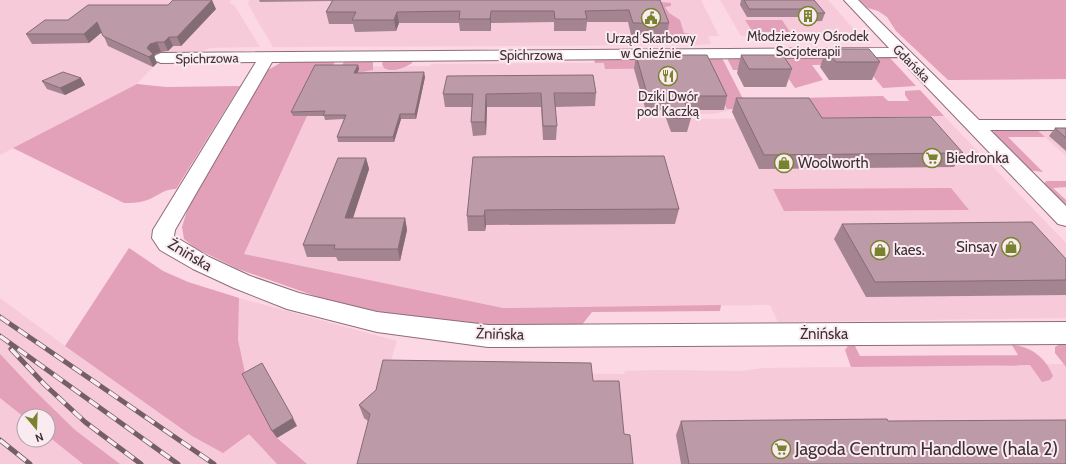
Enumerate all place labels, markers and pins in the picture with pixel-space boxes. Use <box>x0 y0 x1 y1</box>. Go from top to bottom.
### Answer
building icon: Młodzieżowy Ośrodek Socjoterapii <box>797 5 819 27</box>
public building icon: Urząd Skarbowy w Gnieźnie <box>640 7 662 29</box>
place label: Młodzieżowy Ośrodek Socjoterapii <box>747 28 869 60</box>
place label: Urząd Skarbowy w Gnieźnie <box>606 30 696 61</box>
restaurant icon: Dziki Dwór pod Kaczką <box>657 65 679 87</box>
place label: Dziki Dwór pod Kaczką <box>637 88 700 119</box>
supermarket icon: Biedronka <box>921 147 943 169</box>
place label: Biedronka <box>946 149 1010 167</box>
shop icon: Woolworth <box>773 152 795 174</box>
place label: Woolworth <box>798 154 869 172</box>
shop icon: Sinsay <box>1000 236 1022 258</box>
place label: Sinsay <box>956 238 997 256</box>
shop icon: kaes. <box>869 239 891 261</box>
place label: kaes. <box>894 241 925 259</box>
supermarket icon: Jagoda Centrum Handlowe (hala 2) <box>770 438 792 460</box>
place label: Jagoda Centrum Handlowe (hala 2) <box>794 438 1058 460</box>

